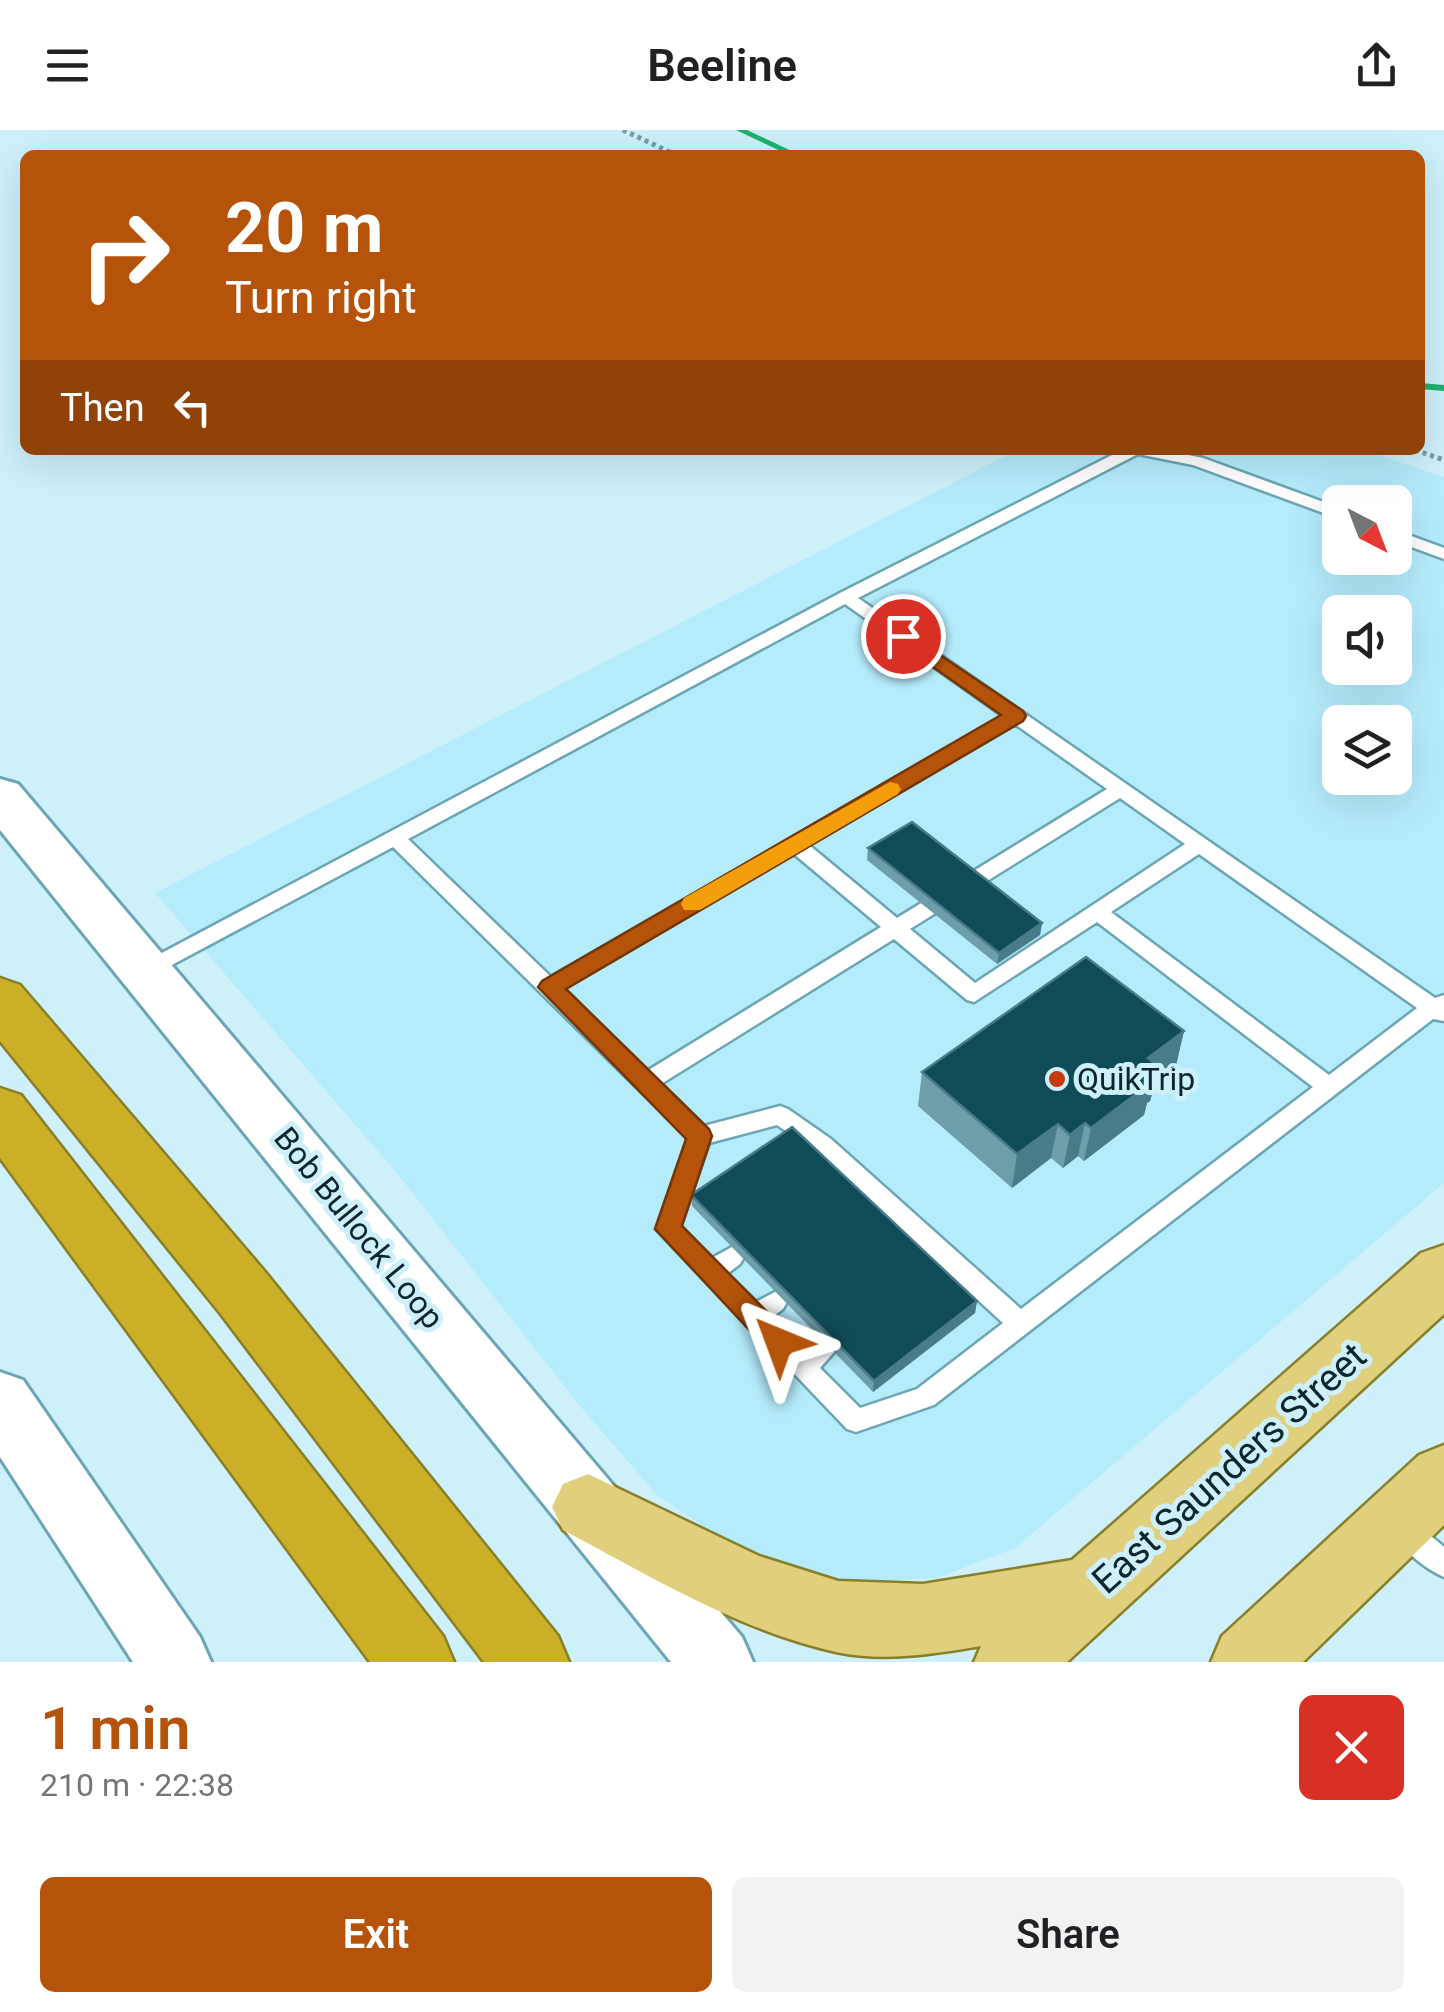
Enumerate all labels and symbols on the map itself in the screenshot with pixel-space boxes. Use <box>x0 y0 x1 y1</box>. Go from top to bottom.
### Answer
north arrow <box>1322 485 1412 575</box>
pin <box>861 594 946 679</box>
place label: QuikTrip <box>1077 1060 1195 1098</box>
marker: QuikTrip <box>1046 1068 1068 1090</box>
street label: Bob Bullock Loop <box>266 1120 452 1336</box>
position arrow <box>727 1290 831 1394</box>
street label: East Saunders Street <box>1083 1334 1375 1602</box>

